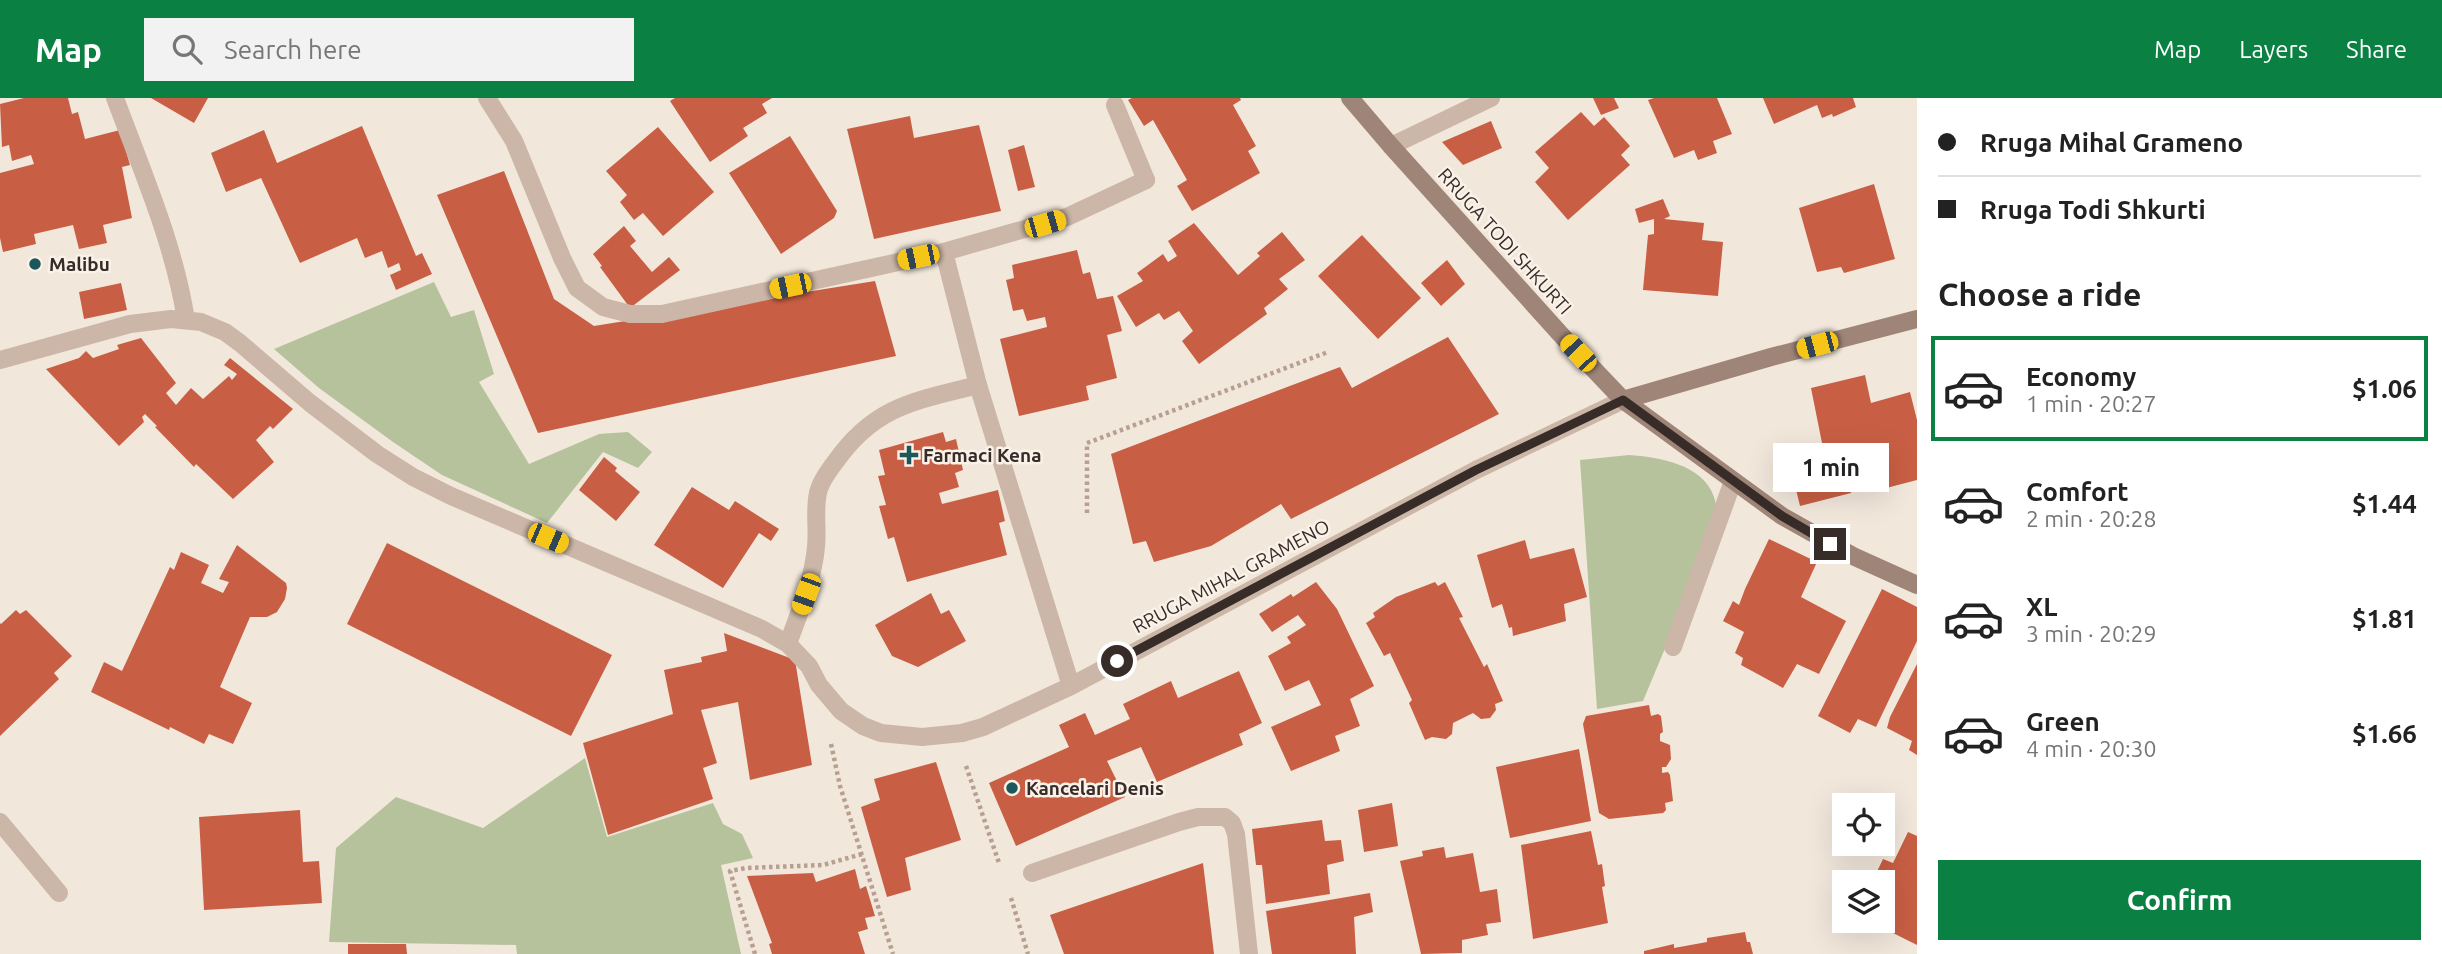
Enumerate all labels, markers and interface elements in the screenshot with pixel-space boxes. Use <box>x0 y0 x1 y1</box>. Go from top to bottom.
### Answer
search box <box>144 18 634 81</box>
icon: search <box>168 30 206 68</box>
text: Map <box>35 31 102 68</box>
text: Search here <box>224 35 362 64</box>
text: Map <box>2154 36 2201 63</box>
text: Layers <box>2239 36 2308 63</box>
text: Share <box>2346 36 2407 63</box>
text: Rruga Mihal Grameno <box>1980 128 2243 157</box>
street label: RRUGA TODI SHKURTI <box>1434 164 1576 318</box>
text: Rruga Todi Shkurti <box>1980 195 2206 224</box>
car <box>1022 208 1069 240</box>
car <box>896 242 941 272</box>
place label: Malibu <box>49 253 110 275</box>
marker: Malibu <box>27 256 43 272</box>
car <box>768 271 813 301</box>
text: Choose a ride <box>1938 276 2141 312</box>
car <box>1794 329 1841 361</box>
car <box>1556 330 1601 376</box>
icon: car <box>1942 357 2005 420</box>
text: Economy <box>2026 362 2136 391</box>
text: $1.06 <box>2352 374 2417 403</box>
text: 1 min · 20:27 <box>2026 391 2157 416</box>
callout: 1 min <box>1772 442 1888 492</box>
place label: Farmaci Kena <box>923 444 1041 466</box>
marker: Farmaci Kena <box>901 447 917 463</box>
text: 1 min <box>1802 455 1860 480</box>
icon: car <box>1942 472 2005 535</box>
text: Comfort <box>2026 477 2129 506</box>
text: $1.44 <box>2352 489 2417 518</box>
text: 2 min · 20:28 <box>2026 506 2157 531</box>
street label: RRUGA MIHAL GRAMENO <box>1129 515 1333 637</box>
car <box>525 520 572 556</box>
route end <box>1814 528 1846 560</box>
car <box>789 571 824 617</box>
icon: car <box>1942 587 2005 650</box>
text: XL <box>2026 592 2057 621</box>
text: $1.81 <box>2352 604 2417 633</box>
text: 3 min · 20:29 <box>2026 621 2157 646</box>
route start <box>1101 645 1133 677</box>
icon: car <box>1942 702 2005 765</box>
text: Green <box>2026 707 2100 736</box>
text: $1.66 <box>2352 719 2417 748</box>
text: 4 min · 20:30 <box>2026 736 2157 761</box>
place label: Kancelari Denis <box>1026 777 1164 799</box>
marker: Kancelari Denis <box>1004 780 1020 796</box>
map controls <box>1832 793 1895 933</box>
button: locate <box>1832 793 1895 856</box>
button: Confirm <box>1938 860 2421 940</box>
button: layers <box>1832 870 1895 933</box>

